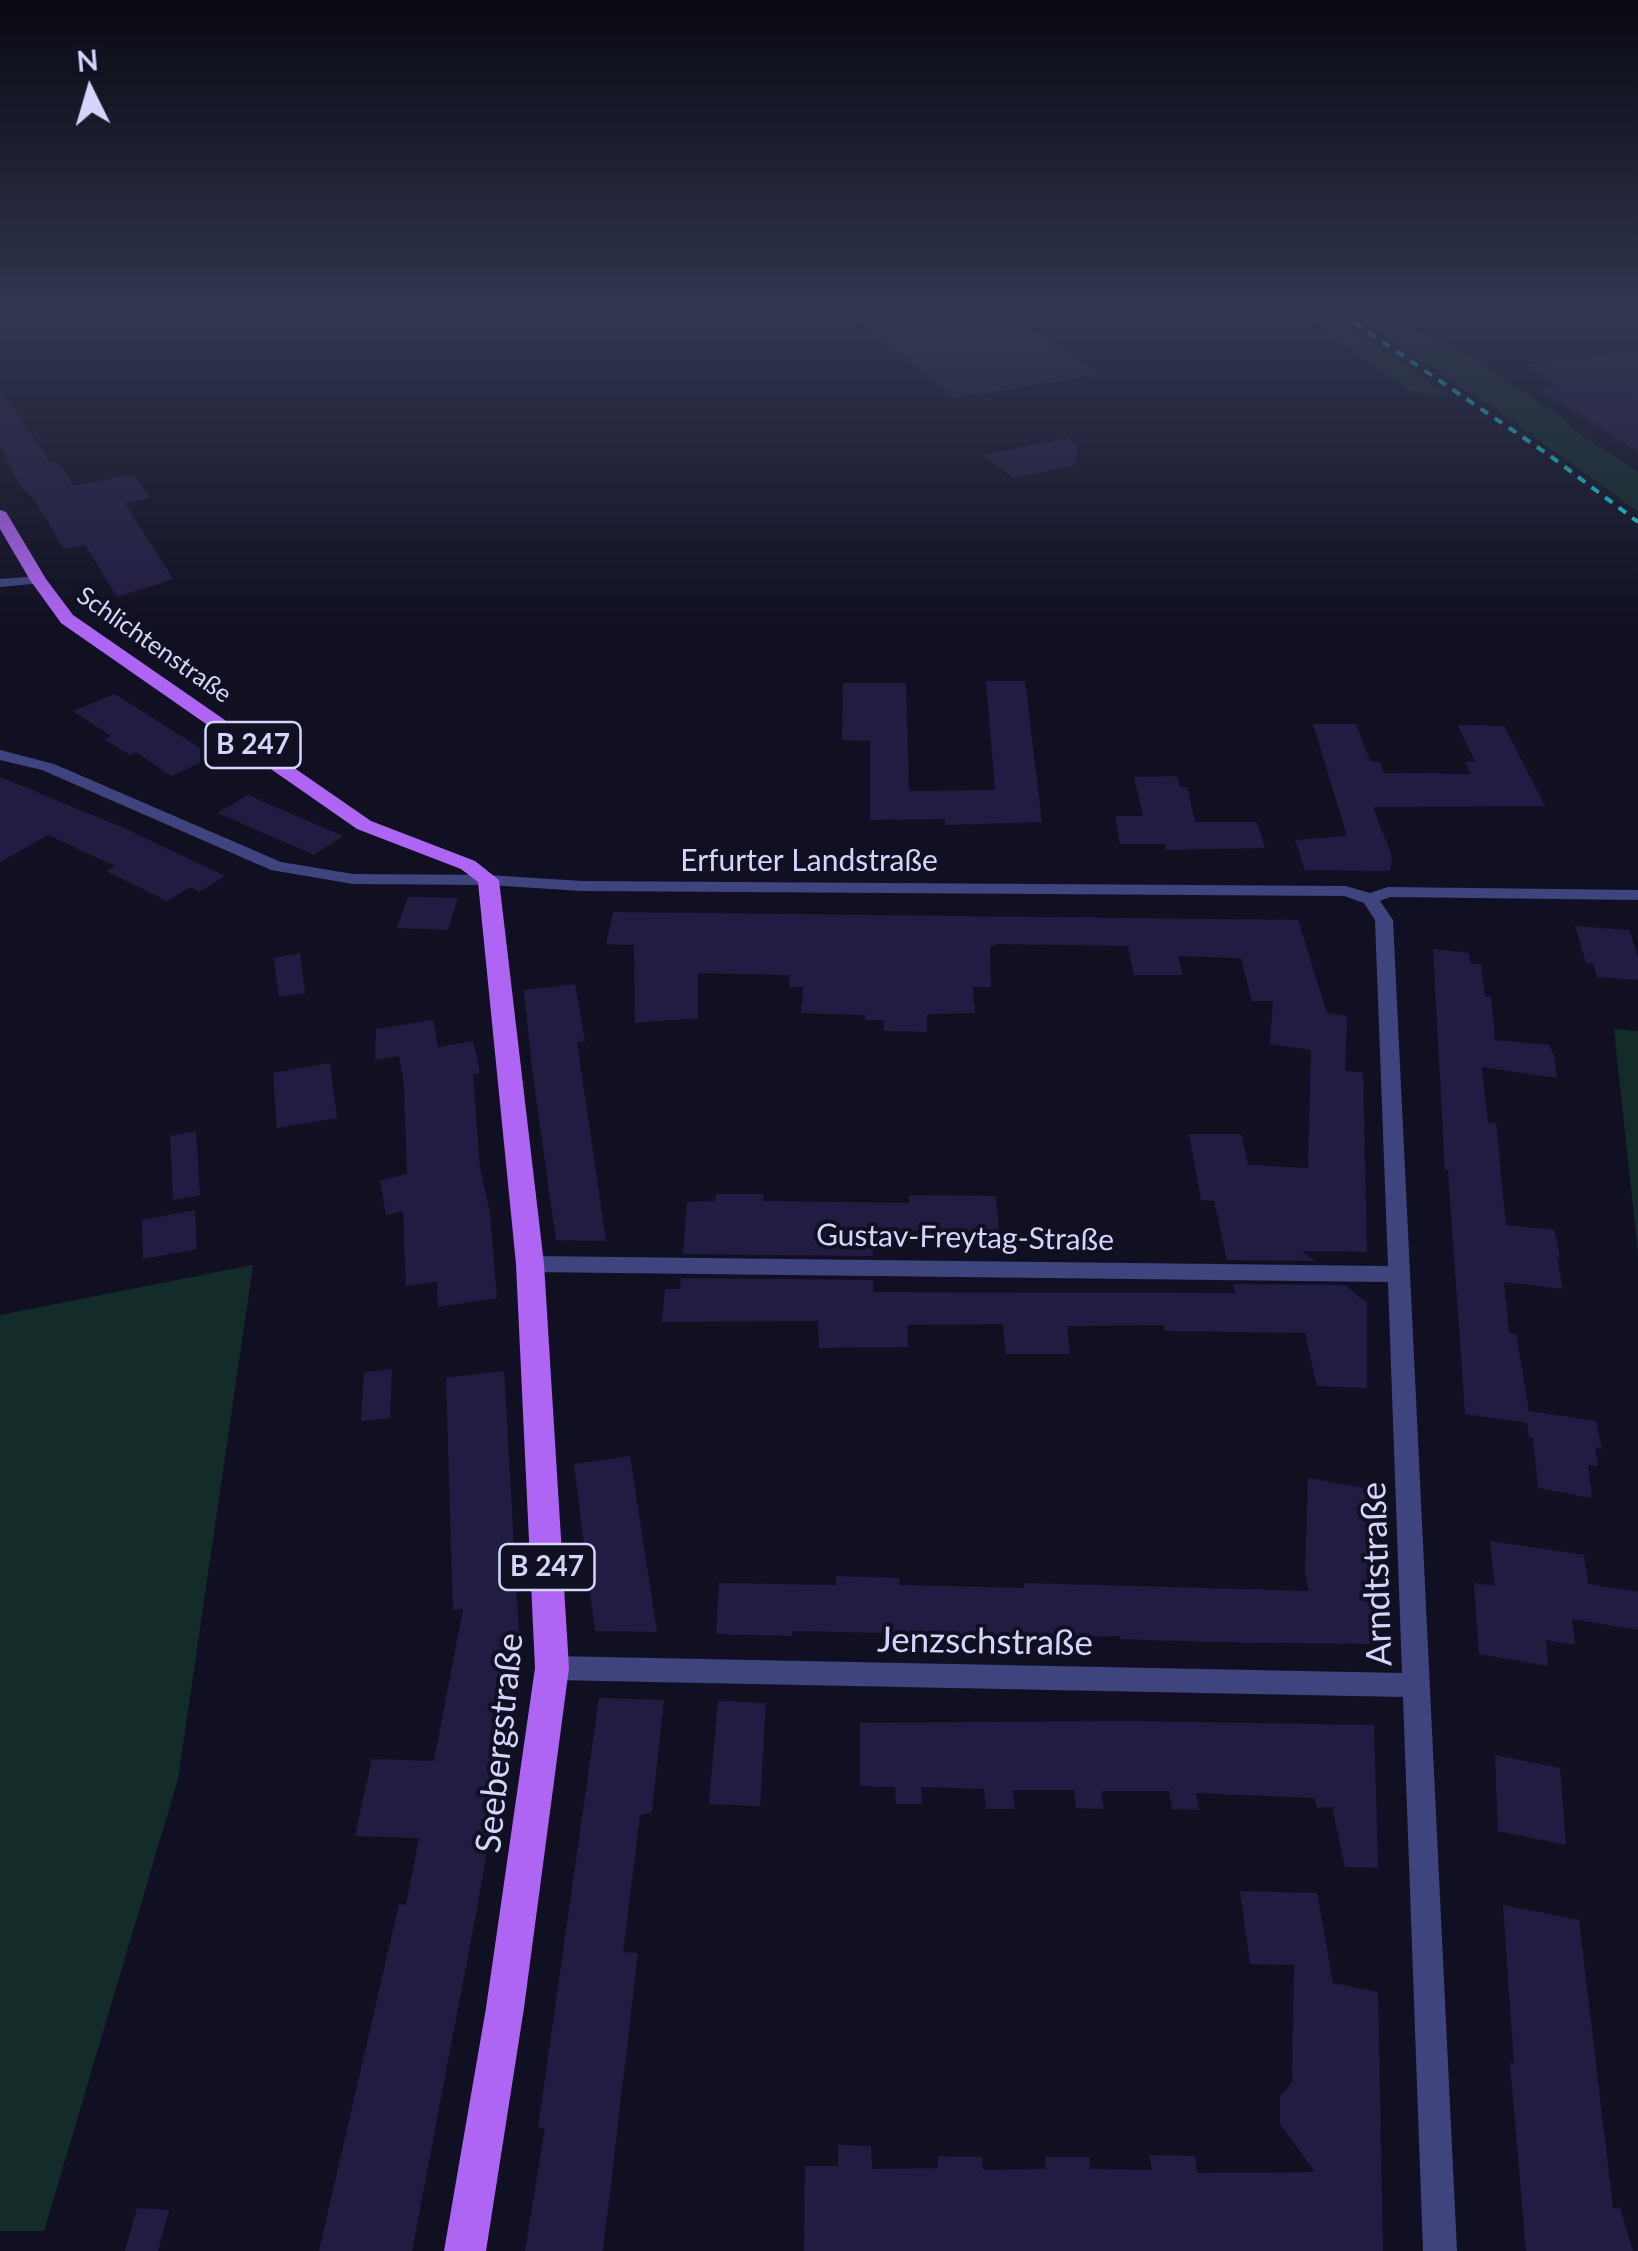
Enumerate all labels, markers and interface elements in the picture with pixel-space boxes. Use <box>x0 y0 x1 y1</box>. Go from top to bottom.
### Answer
north arrow <box>40 40 140 140</box>
text: N <box>75 42 100 78</box>
street label: Schlichtenstraße <box>71 581 237 709</box>
road number: B 247 <box>206 722 300 768</box>
street label: Erfurter Landstraße <box>680 843 938 879</box>
street label: Gustav-Freytag-Straße <box>816 1217 1114 1259</box>
street label: Arndtstraße <box>1353 1481 1401 1667</box>
road number: B 247 <box>500 1544 594 1590</box>
street label: Jenzschstraße <box>877 1619 1093 1665</box>
street label: Seebergstraße <box>468 1631 532 1855</box>

